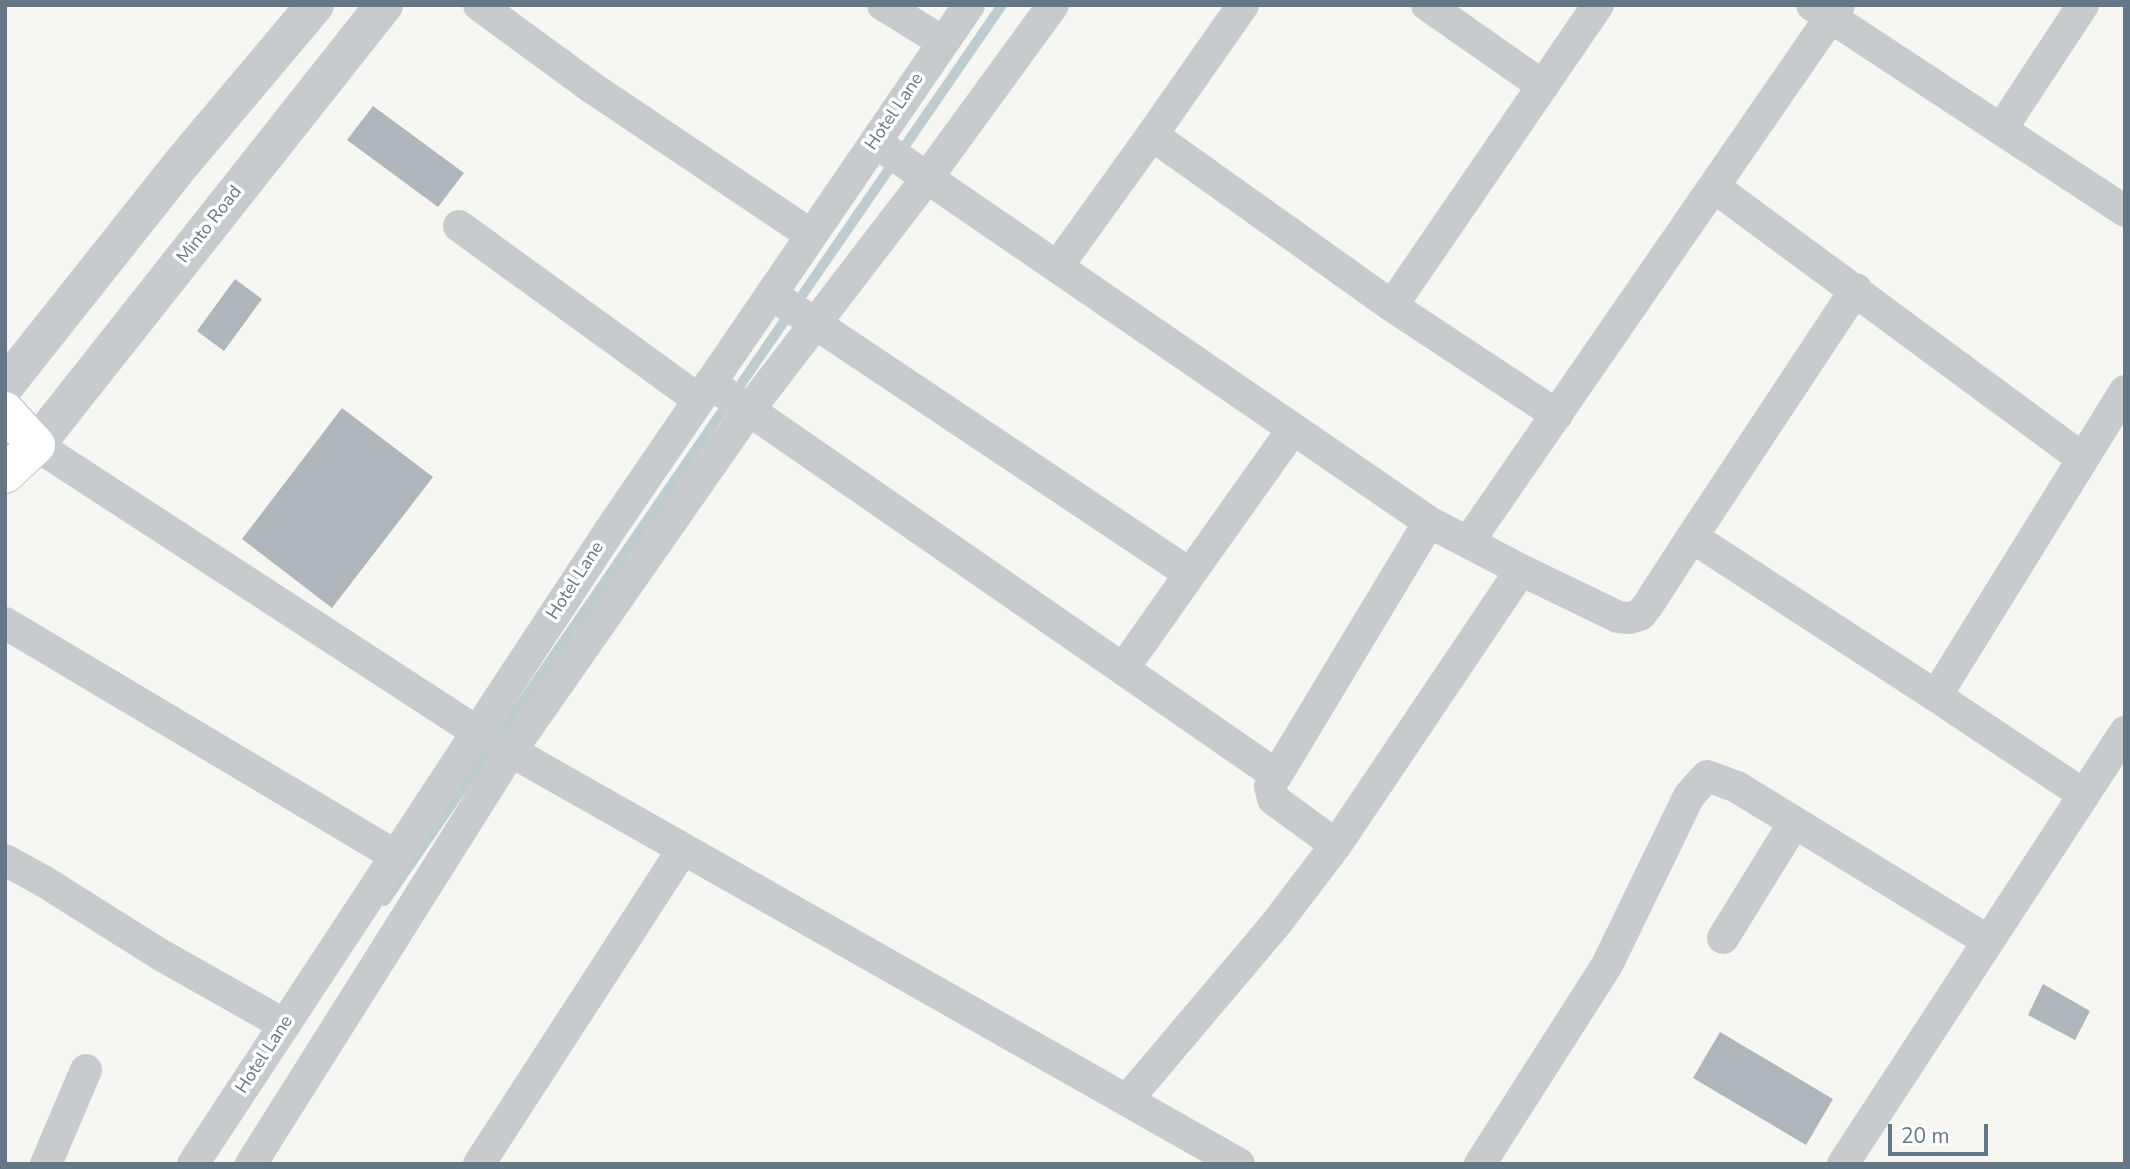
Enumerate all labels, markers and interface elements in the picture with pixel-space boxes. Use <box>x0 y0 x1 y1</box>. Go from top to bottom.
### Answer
street label: Hotel Lane <box>861 69 929 155</box>
street label: Minto Road <box>173 182 247 268</box>
street label: Hotel Lane <box>543 538 609 624</box>
street label: Hotel Lane <box>232 1012 298 1098</box>
scale bar <box>1892 1110 1992 1154</box>
text: 20 m <box>1901 1122 1950 1150</box>

